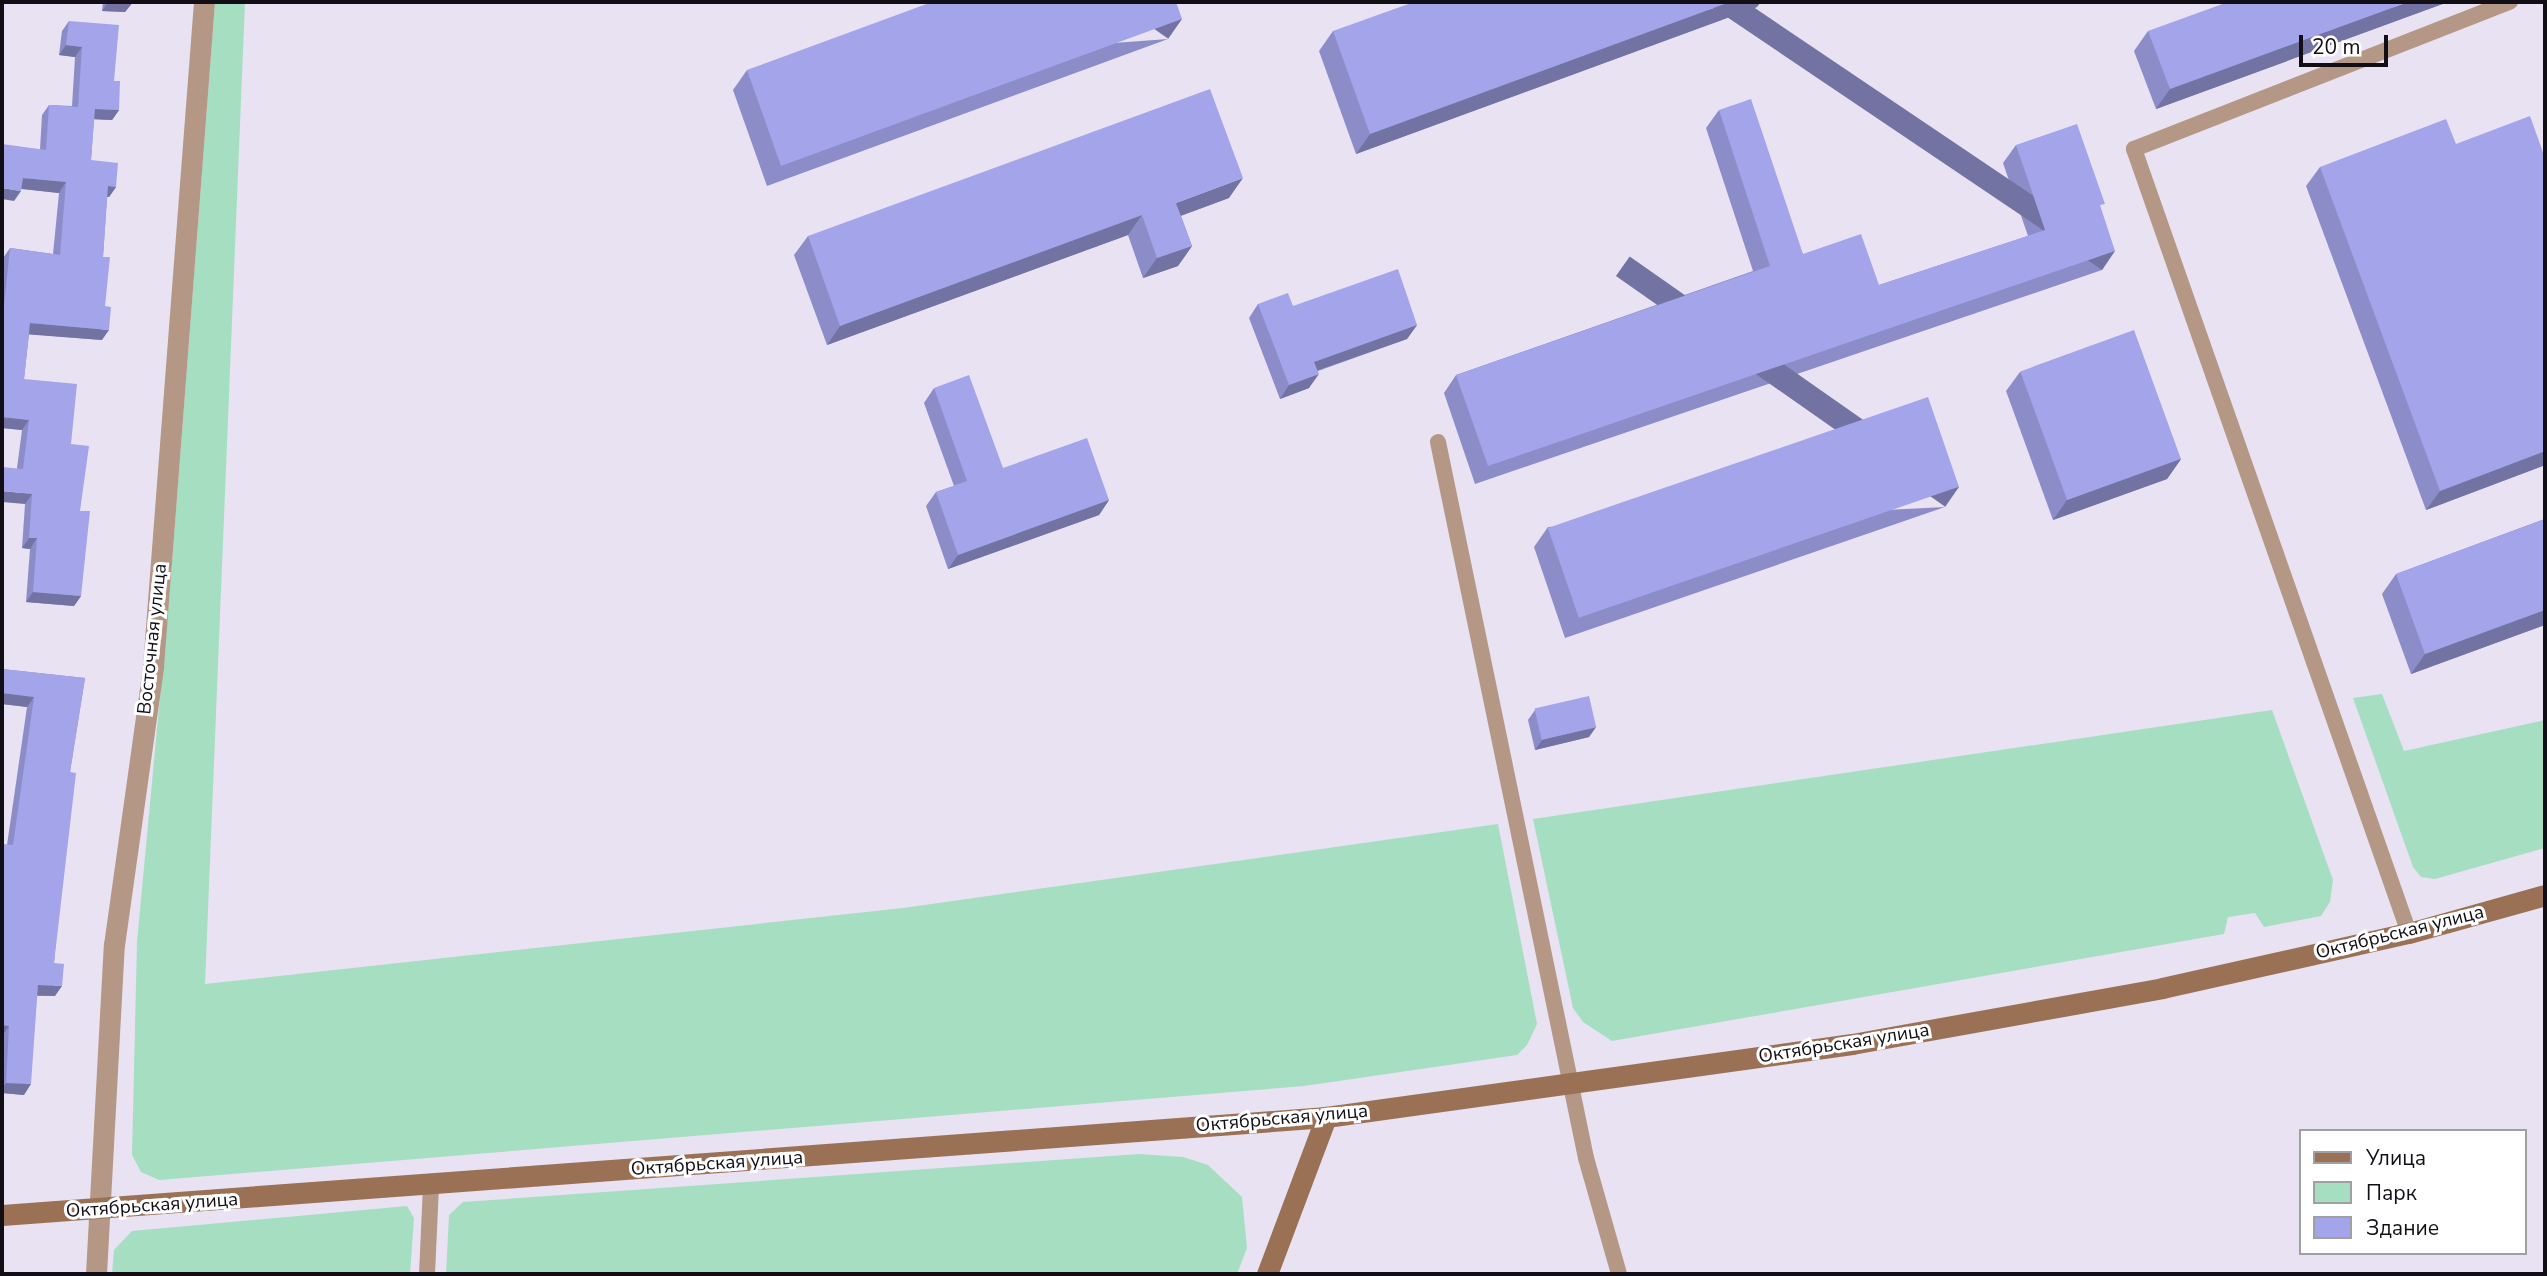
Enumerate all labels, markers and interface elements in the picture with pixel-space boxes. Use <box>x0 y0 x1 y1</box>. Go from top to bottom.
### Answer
scale bar <box>2302 21 2391 65</box>
text: 20 m <box>2312 33 2361 61</box>
street label: Восточная улица <box>134 562 172 716</box>
street label: Октябрьская улица <box>2313 901 2487 965</box>
street label: Октябрьская улица <box>1757 1019 1931 1069</box>
street label: Октябрьская улица <box>1195 1100 1369 1138</box>
legend <box>2298 1129 2526 1255</box>
text: Улица <box>2366 1144 2426 1172</box>
street label: Октябрьская улица <box>630 1147 804 1181</box>
text: Парк <box>2366 1179 2417 1207</box>
street label: Октябрьская улица <box>65 1189 239 1223</box>
text: Здание <box>2366 1214 2439 1242</box>

